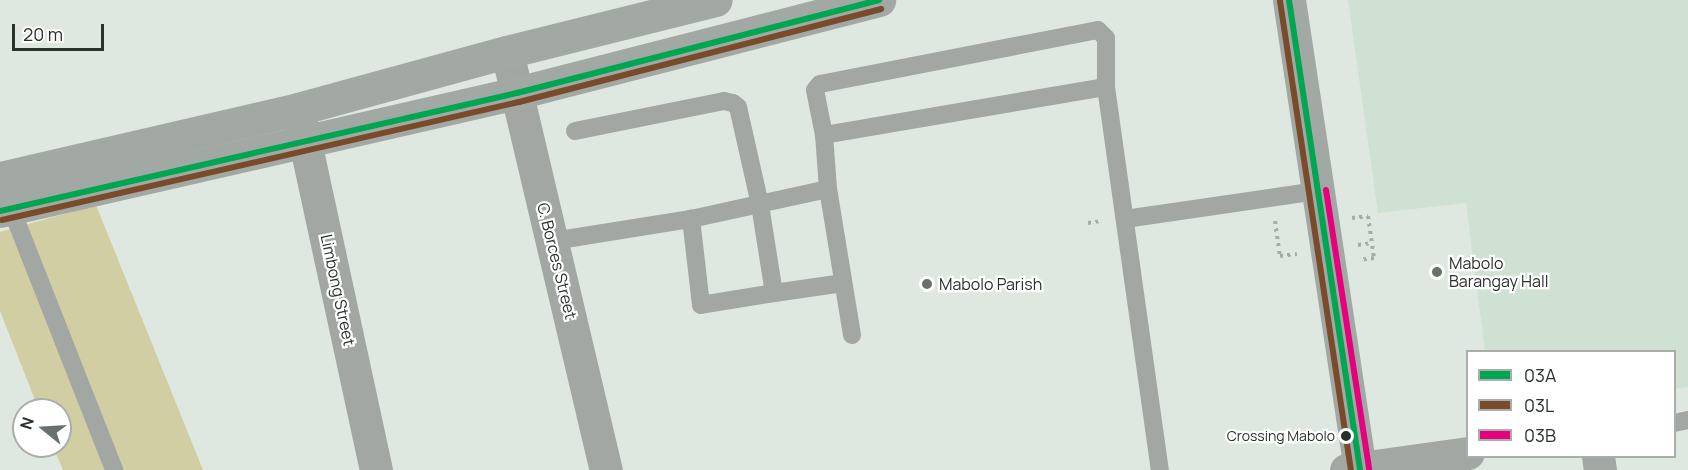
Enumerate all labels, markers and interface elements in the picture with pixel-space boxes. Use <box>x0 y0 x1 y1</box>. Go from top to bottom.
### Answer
scale bar <box>15 12 106 50</box>
text: 20 m <box>23 22 63 46</box>
street label: C. Borces Street <box>533 201 581 321</box>
street label: Limbong Street <box>317 232 359 348</box>
place label: Mabolo Barangay Hall <box>1449 253 1548 291</box>
marker: Mabolo Barangay Hall <box>1430 265 1444 279</box>
place label: Mabolo Parish <box>939 274 1042 294</box>
marker: Mabolo Parish <box>920 277 934 291</box>
legend <box>1466 350 1676 458</box>
text: 03A <box>1524 363 1556 387</box>
text: 03L <box>1524 393 1554 417</box>
north arrow <box>12 398 72 458</box>
text: N <box>15 414 39 432</box>
text: 03B <box>1524 423 1556 447</box>
place label: Crossing Mabolo <box>1227 428 1335 444</box>
marker: Crossing Mabolo <box>1340 430 1352 442</box>

